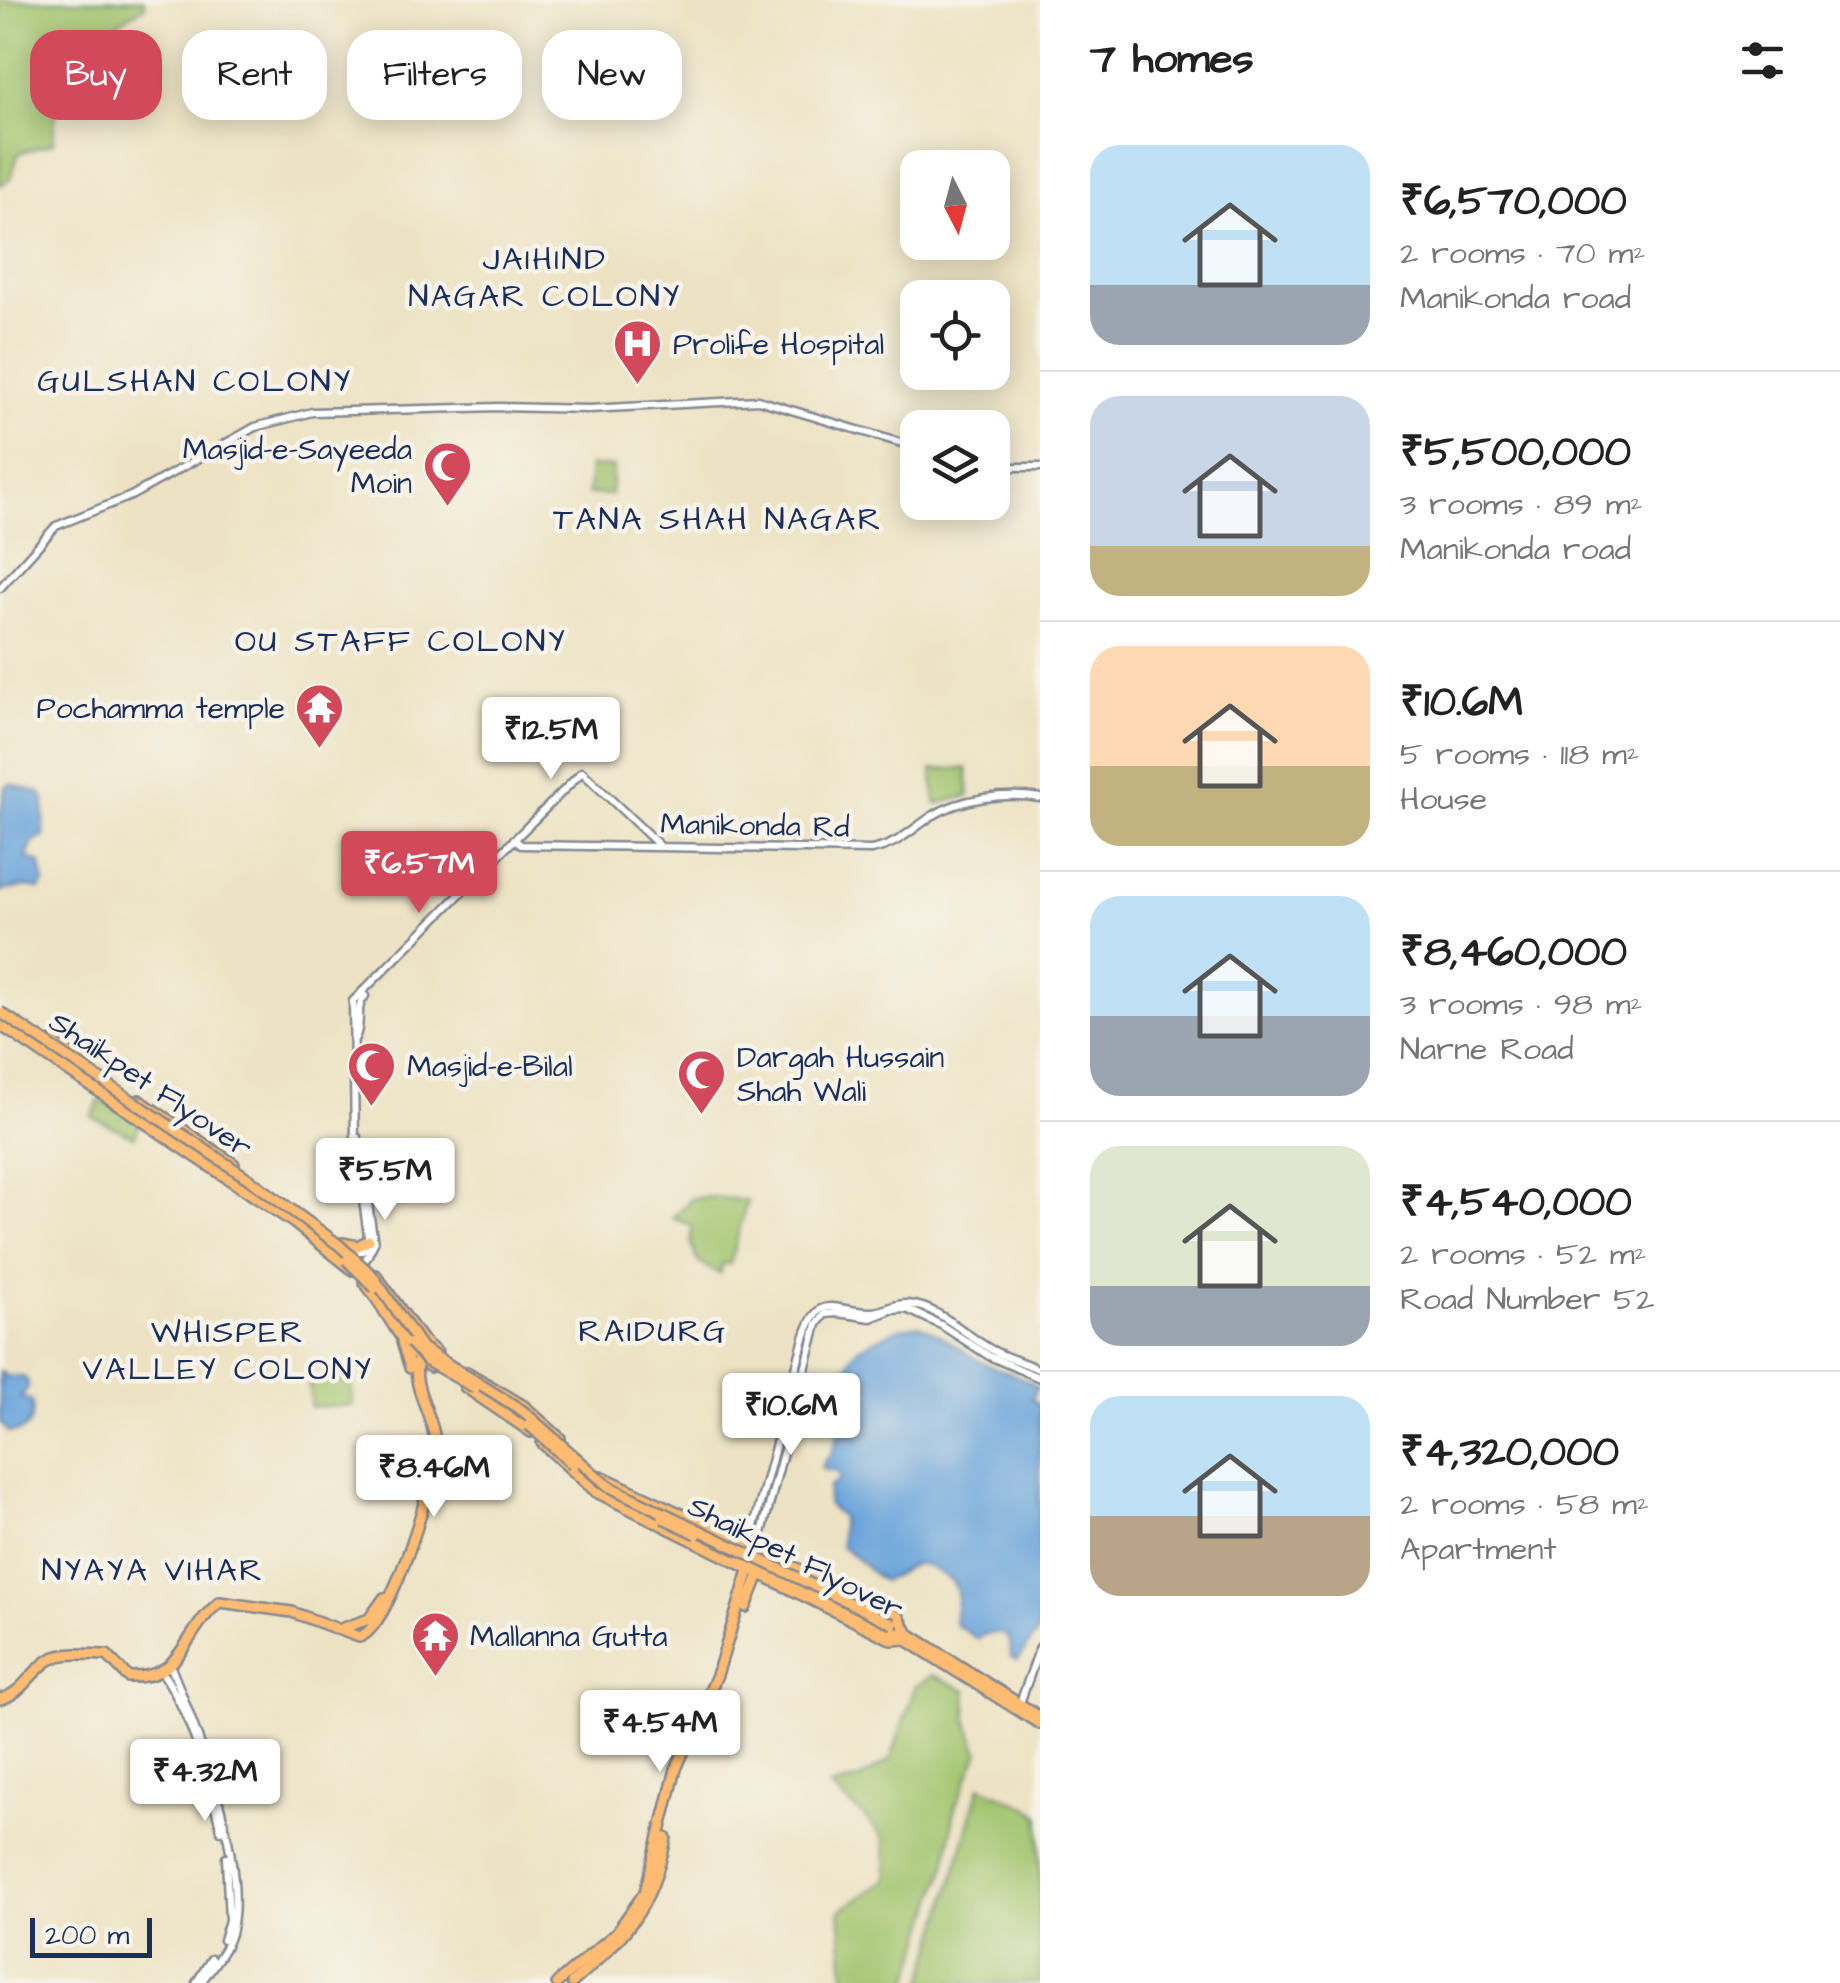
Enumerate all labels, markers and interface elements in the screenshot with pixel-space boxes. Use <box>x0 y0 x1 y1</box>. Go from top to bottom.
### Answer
chip: Buy <box>30 30 162 120</box>
chip: Rent <box>182 30 327 120</box>
chip: Filters <box>347 30 522 120</box>
chip: New <box>542 30 682 120</box>
text: 7 homes <box>1090 31 1254 89</box>
icon: filters <box>1735 33 1790 88</box>
north arrow <box>900 150 1010 260</box>
map controls <box>900 150 1010 520</box>
text: ₹6,570,000 <box>1400 173 1627 231</box>
icon: home <box>1170 185 1290 305</box>
text: 2 rooms · 70 m² <box>1400 231 1645 276</box>
district label: JAIHIND NAGAR COLONY <box>408 237 682 319</box>
text: Manikonda road <box>1400 276 1631 321</box>
button: locate <box>900 280 1010 390</box>
hospital icon: Prolife Hospital <box>612 318 664 386</box>
place label: Prolife Hospital <box>673 324 884 366</box>
district label: GULSHAN COLONY <box>37 359 353 404</box>
button: layers <box>900 410 1010 520</box>
text: ₹5,500,000 <box>1400 424 1631 482</box>
place label: Masjid-e-Sayeeda Moin <box>183 429 412 505</box>
icon: home <box>1170 436 1290 556</box>
mosque icon: Masjid-e-Sayeeda Moin <box>421 440 473 508</box>
text: 3 rooms · 89 m² <box>1400 482 1643 527</box>
district label: TANA SHAH NAGAR <box>553 497 883 542</box>
text: Manikonda road <box>1400 527 1631 572</box>
district label: OU STAFF COLONY <box>235 619 567 664</box>
text: ₹10.6M <box>1400 674 1523 732</box>
temple icon: Pochamma temple <box>294 682 346 750</box>
icon: home <box>1170 686 1290 806</box>
place label: Pochamma temple <box>37 688 285 730</box>
pin: ₹12.5M <box>470 697 632 782</box>
text: ₹12.5M <box>504 707 598 752</box>
text: 5 rooms · 118 m² <box>1400 732 1639 777</box>
text: House <box>1400 777 1487 822</box>
street label: Manikonda Rd <box>660 803 850 849</box>
pin: ₹6.57M <box>338 831 500 916</box>
text: ₹6.57M <box>363 841 475 886</box>
text: ₹8,460,000 <box>1400 924 1627 982</box>
icon: home <box>1170 936 1290 1056</box>
text: 3 rooms · 98 m² <box>1400 982 1643 1027</box>
street label: Shaikpet Flyover <box>40 1001 260 1169</box>
text: Narne Road <box>1400 1027 1574 1072</box>
place label: Dargah Hussain Shah Wali <box>737 1037 944 1113</box>
mosque icon: Masjid-e-Bilal <box>346 1040 398 1108</box>
place label: Masjid-e-Bilal <box>407 1046 573 1088</box>
mosque icon: Dargah Hussain Shah Wali <box>676 1048 728 1116</box>
pin: ₹5.5M <box>315 1138 455 1223</box>
text: ₹5.5M <box>338 1148 432 1193</box>
text: ₹4,540,000 <box>1400 1174 1632 1232</box>
icon: home <box>1170 1186 1290 1306</box>
text: 2 rooms · 52 m² <box>1400 1232 1647 1277</box>
text: Road Number 52 <box>1400 1277 1654 1322</box>
district label: RAIDURG <box>578 1309 728 1354</box>
district label: WHISPER VALLEY COLONY <box>82 1310 374 1392</box>
pin: ₹10.6M <box>710 1373 872 1458</box>
text: ₹10.6M <box>744 1383 838 1428</box>
text: ₹4,320,000 <box>1400 1424 1619 1482</box>
pin: ₹8.46M <box>353 1435 515 1520</box>
icon: home <box>1170 1436 1290 1556</box>
text: ₹8.46M <box>378 1445 490 1490</box>
text: 2 rooms · 58 m² <box>1400 1482 1649 1527</box>
street label: Shaikpet Flyover <box>680 1485 910 1631</box>
text: Apartment <box>1400 1527 1556 1572</box>
district label: NYAYA VIHAR <box>41 1548 265 1593</box>
temple icon: Mallanna Gutta <box>409 1610 461 1678</box>
place label: Mallanna Gutta <box>470 1616 668 1658</box>
pin: ₹4.54M <box>579 1690 741 1775</box>
text: ₹4.54M <box>602 1700 718 1745</box>
pin: ₹4.32M <box>124 1739 286 1824</box>
text: ₹4.32M <box>152 1749 258 1794</box>
scale bar <box>30 1913 152 1958</box>
text: 200 m <box>45 1916 129 1955</box>

